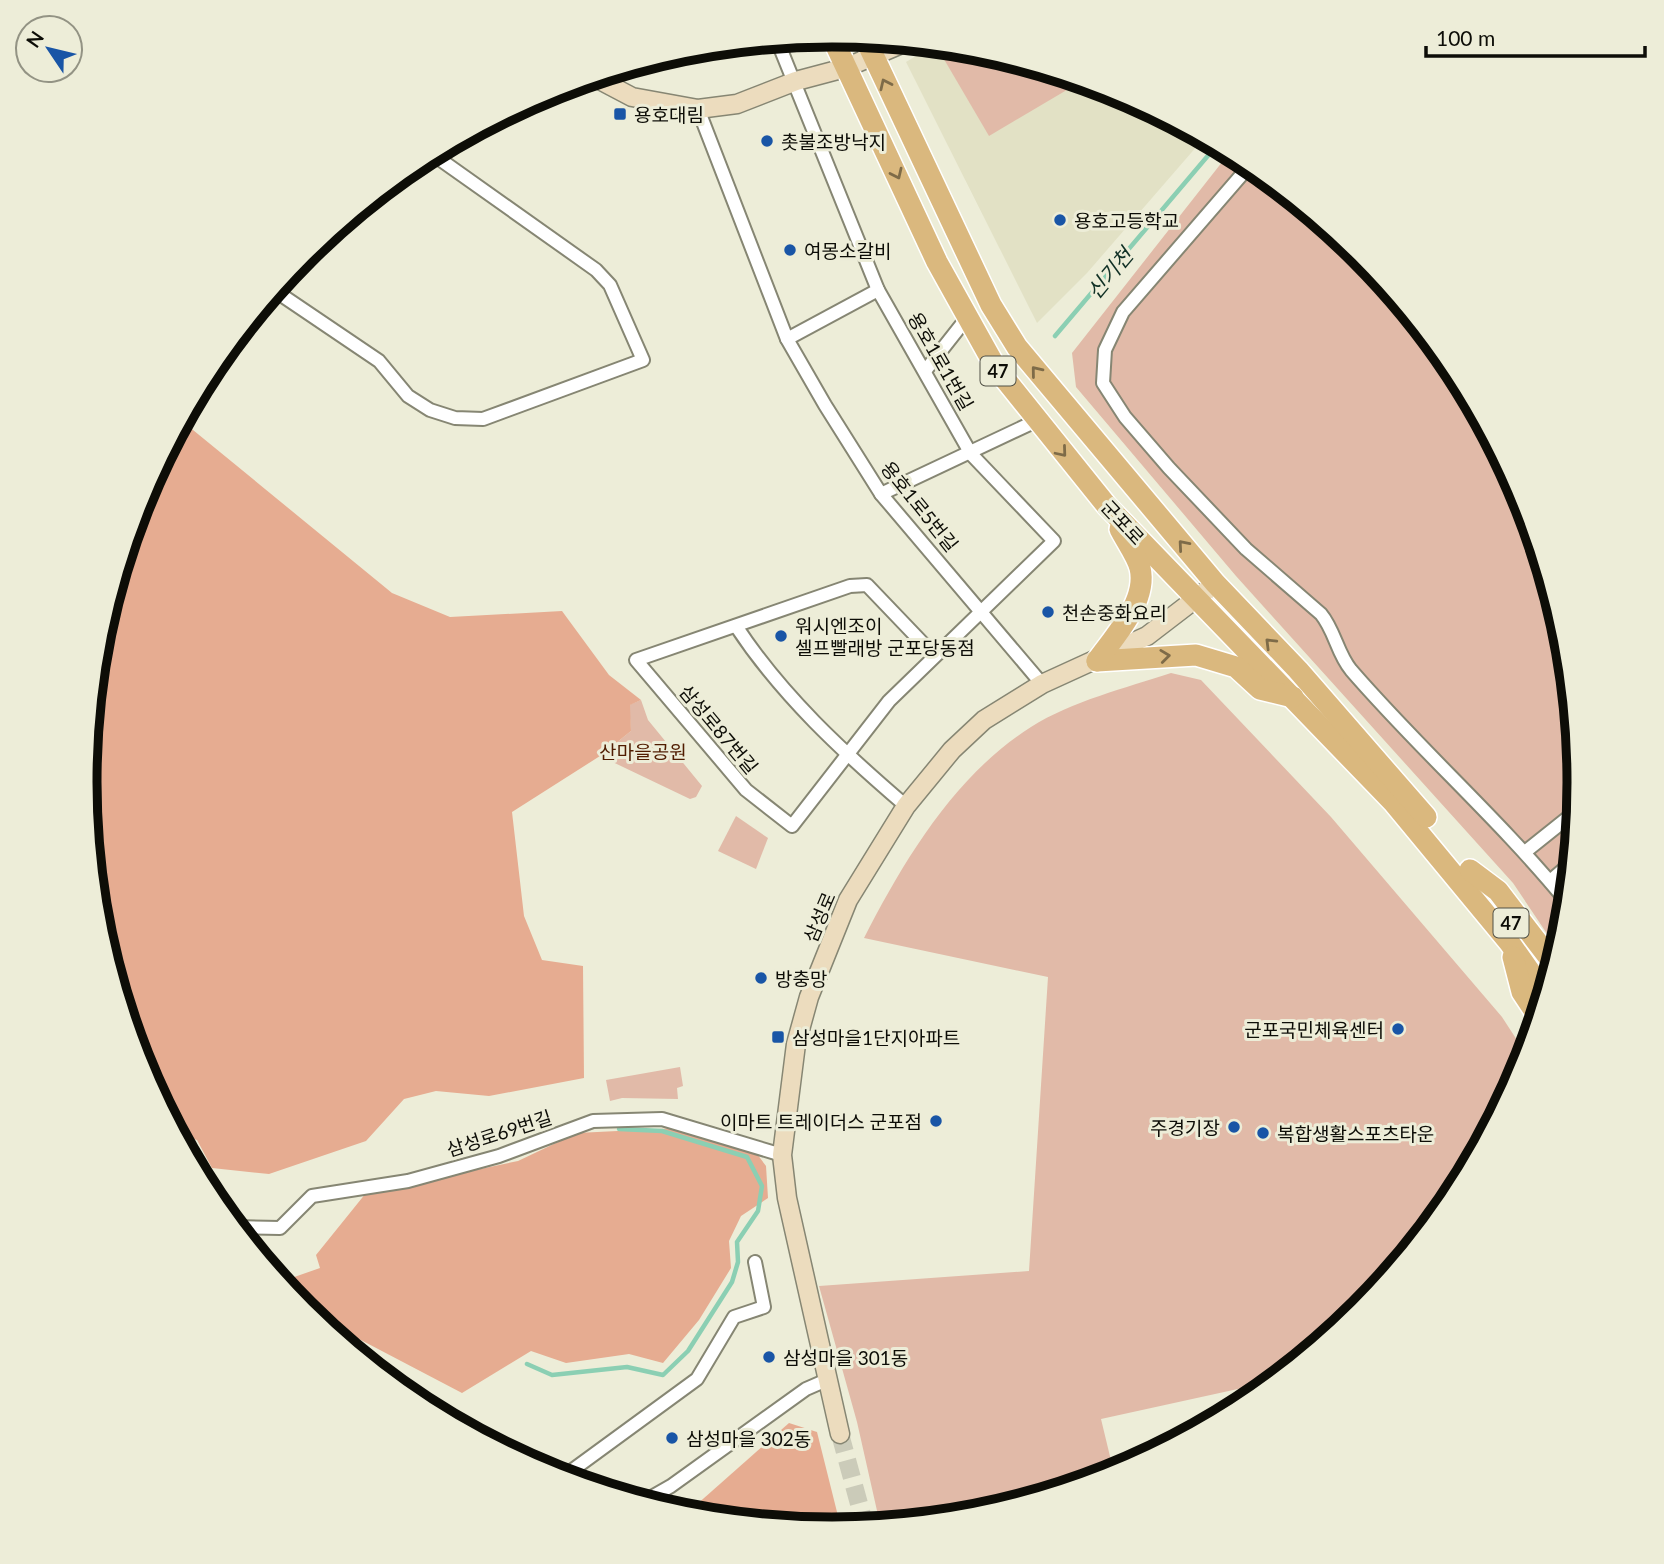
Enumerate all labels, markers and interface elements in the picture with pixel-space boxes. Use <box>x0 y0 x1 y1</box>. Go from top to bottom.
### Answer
north arrow <box>14 14 84 84</box>
scale bar <box>1426 14 1645 58</box>
text: 100 m <box>1436 25 1495 50</box>
text: N <box>21 26 48 52</box>
one-way arrow <box>879 79 893 91</box>
place label: 용호대림 <box>634 103 704 126</box>
marker: 용호대림 <box>612 106 628 122</box>
place label: 촛불조방낙지 <box>781 130 886 153</box>
marker: 촛불조방낙지 <box>759 133 775 149</box>
one-way arrow <box>889 167 903 179</box>
place label: 용호고등학교 <box>1074 209 1179 232</box>
marker: 용호고등학교 <box>1052 212 1068 228</box>
place label: 여몽소갈비 <box>804 239 891 262</box>
water label: 신기천 <box>1081 241 1139 303</box>
marker: 여몽소갈비 <box>782 242 798 258</box>
street label: 용호1로1번길 <box>904 308 978 414</box>
road number: 47 <box>981 356 1016 386</box>
one-way arrow <box>1032 367 1044 380</box>
one-way arrow <box>1054 444 1066 457</box>
street label: 용호1로5번길 <box>877 456 963 556</box>
street label: 군포로 <box>1097 495 1149 549</box>
one-way arrow <box>1179 540 1191 553</box>
place label: 천손중화요리 <box>1062 601 1167 624</box>
marker: 천손중화요리 <box>1040 604 1056 620</box>
place label: 워시엔조이 셀프빨래방 군포당동점 <box>795 614 975 659</box>
marker: 워시엔조이 셀프빨래방 군포당동점 <box>773 628 789 644</box>
one-way arrow <box>1266 638 1279 651</box>
one-way arrow <box>1159 649 1170 664</box>
street label: 삼성로87번길 <box>675 680 763 778</box>
park label: 산마을공원 <box>599 740 687 763</box>
street label: 삼성로 <box>798 888 840 946</box>
road number: 47 <box>1494 908 1528 938</box>
place label: 방충망 <box>775 967 827 990</box>
marker: 방충망 <box>753 970 769 986</box>
place label: 군포국민체육센터 <box>1244 1018 1384 1041</box>
marker: 군포국민체육센터 <box>1390 1021 1406 1037</box>
place label: 삼성마을1단지아파트 <box>792 1026 960 1049</box>
marker: 삼성마을1단지아파트 <box>770 1029 786 1045</box>
street label: 삼성로69번길 <box>443 1105 555 1161</box>
place label: 이마트 트레이더스 군포점 <box>720 1110 922 1133</box>
marker: 이마트 트레이더스 군포점 <box>928 1113 944 1129</box>
place label: 주경기장 <box>1150 1116 1220 1139</box>
marker: 주경기장 <box>1226 1119 1242 1135</box>
place label: 복합생활스포츠타운 <box>1277 1122 1434 1145</box>
marker: 복합생활스포츠타운 <box>1255 1125 1271 1141</box>
place label: 삼성마을 301동 <box>783 1346 908 1369</box>
marker: 삼성마을 301동 <box>761 1349 777 1365</box>
place label: 삼성마을 302동 <box>686 1427 811 1450</box>
marker: 삼성마을 302동 <box>664 1430 680 1446</box>

